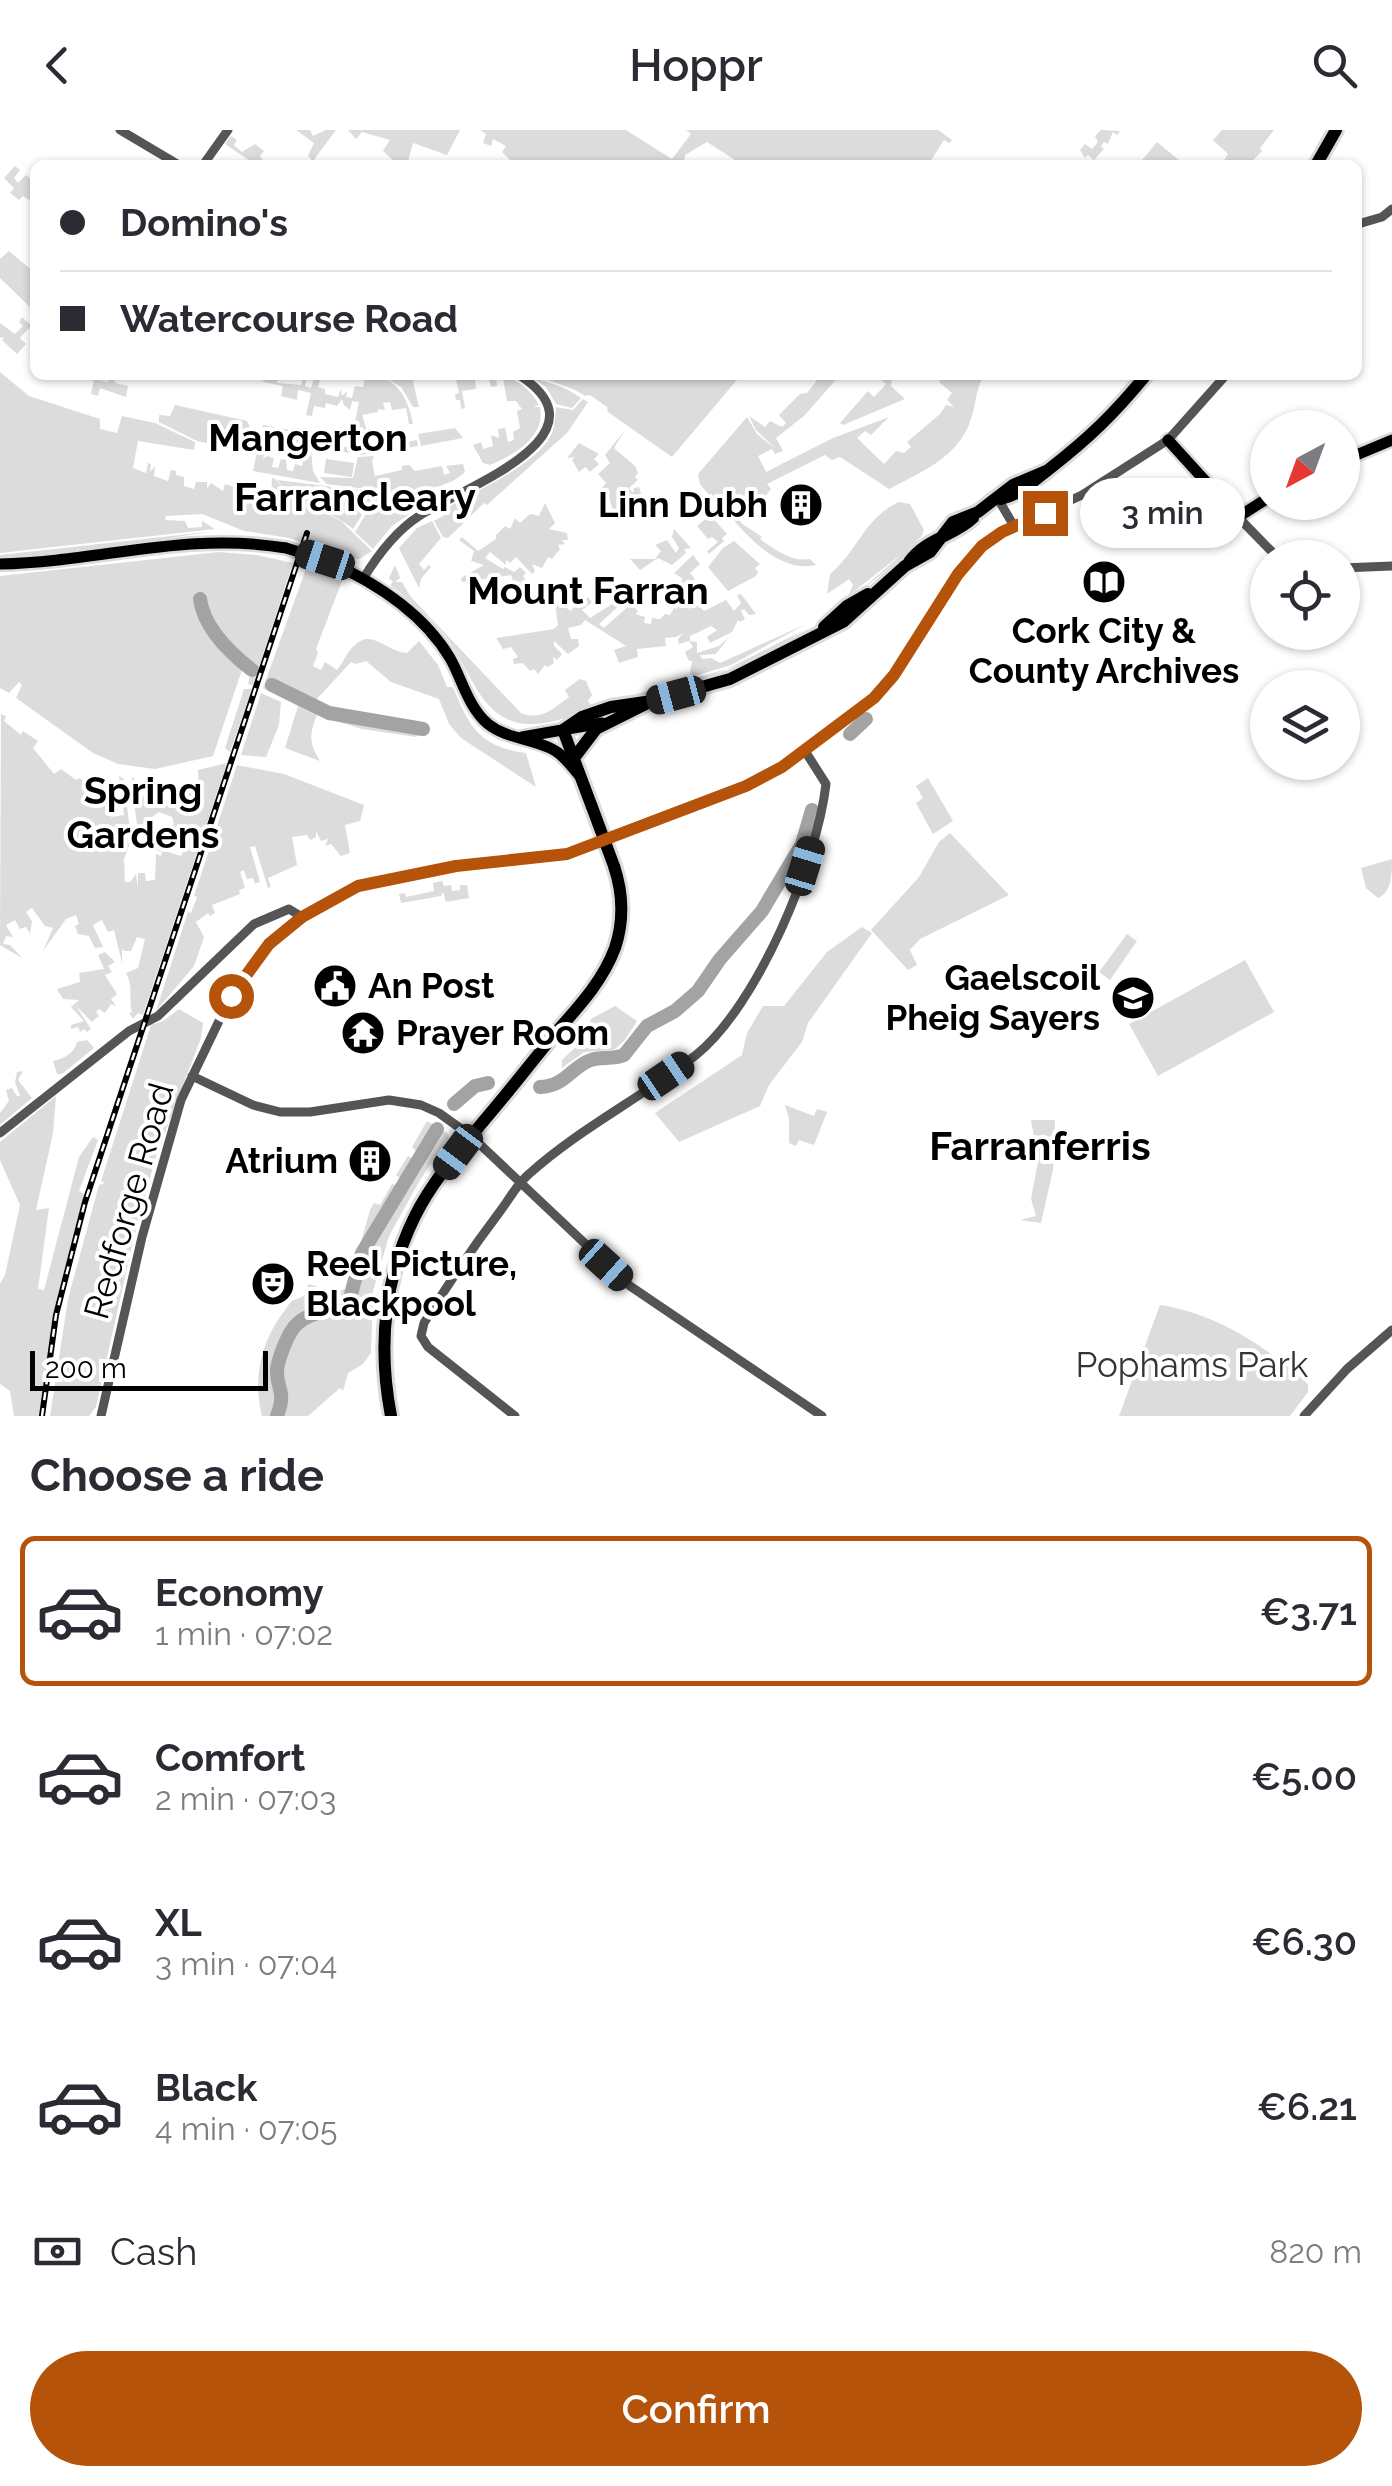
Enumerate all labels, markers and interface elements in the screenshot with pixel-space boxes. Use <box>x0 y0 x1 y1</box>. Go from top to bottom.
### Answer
icon: back <box>30 38 85 93</box>
icon: search <box>1307 38 1362 93</box>
text: Hoppr <box>629 39 763 92</box>
text: Domino's <box>120 200 288 245</box>
text: Watercourse Road <box>120 296 458 341</box>
north arrow <box>1250 410 1360 520</box>
map controls <box>1250 410 1360 780</box>
district label: Mangerton <box>208 415 408 460</box>
district label: Farrancleary <box>234 473 476 520</box>
callout: 3 min <box>1080 478 1245 548</box>
building icon: Linn Dubh <box>778 482 824 528</box>
place label: Linn Dubh <box>598 484 768 525</box>
route end <box>1023 491 1068 536</box>
text: 3 min <box>1122 494 1203 531</box>
car <box>292 536 358 584</box>
button: locate <box>1250 540 1360 650</box>
library icon: Cork City & County Archives <box>1081 559 1127 605</box>
district label: Mount Farran <box>467 568 709 613</box>
place label: Cork City & County Archives <box>969 610 1239 691</box>
button: layers <box>1250 670 1360 780</box>
car <box>643 673 709 717</box>
district label: Spring Gardens <box>67 768 219 857</box>
car <box>782 833 828 899</box>
place label: Gaelscoil Pheig Sayers <box>885 957 1101 1038</box>
public building icon: An Post <box>312 963 358 1009</box>
place label: An Post <box>368 965 495 1006</box>
route start <box>209 974 254 1019</box>
school or university icon: Gaelscoil Pheig Sayers <box>1110 975 1156 1021</box>
temple icon: Prayer Room <box>340 1010 386 1056</box>
place label: Prayer Room <box>396 1012 609 1053</box>
car <box>633 1047 699 1105</box>
street label: Redforge Road <box>75 1078 182 1323</box>
car <box>428 1119 488 1185</box>
district label: Farranferris <box>929 1122 1151 1169</box>
building icon: Atrium <box>347 1138 393 1184</box>
place label: Atrium <box>225 1140 338 1181</box>
car <box>574 1234 638 1296</box>
place label: Reel Picture, Blackpool <box>306 1243 517 1324</box>
theatre icon: Reel Picture, Blackpool <box>250 1261 296 1307</box>
park label: Pophams Park <box>1076 1344 1309 1385</box>
scale bar <box>30 1346 268 1390</box>
text: 200 m <box>45 1352 127 1385</box>
text: Choose a ride <box>30 1449 324 1502</box>
icon: car <box>35 1566 125 1656</box>
text: Economy <box>155 1570 324 1615</box>
text: €3.71 <box>1260 1589 1357 1634</box>
text: 1 min · 07:02 <box>155 1615 333 1652</box>
icon: car <box>35 1731 125 1821</box>
text: Comfort <box>155 1735 305 1780</box>
text: €5.00 <box>1251 1754 1357 1799</box>
text: 2 min · 07:03 <box>155 1780 336 1817</box>
icon: car <box>35 1896 125 1986</box>
text: XL <box>155 1900 202 1945</box>
text: €6.30 <box>1251 1919 1357 1964</box>
text: 3 min · 07:04 <box>155 1945 337 1982</box>
icon: car <box>35 2061 125 2151</box>
text: Black <box>155 2065 257 2110</box>
text: €6.21 <box>1257 2084 1357 2129</box>
text: 4 min · 07:05 <box>155 2110 338 2147</box>
icon: cash <box>30 2224 85 2279</box>
text: Cash <box>110 2229 197 2274</box>
text: 820 m <box>1269 2233 1362 2270</box>
button: Confirm <box>30 2351 1362 2466</box>

